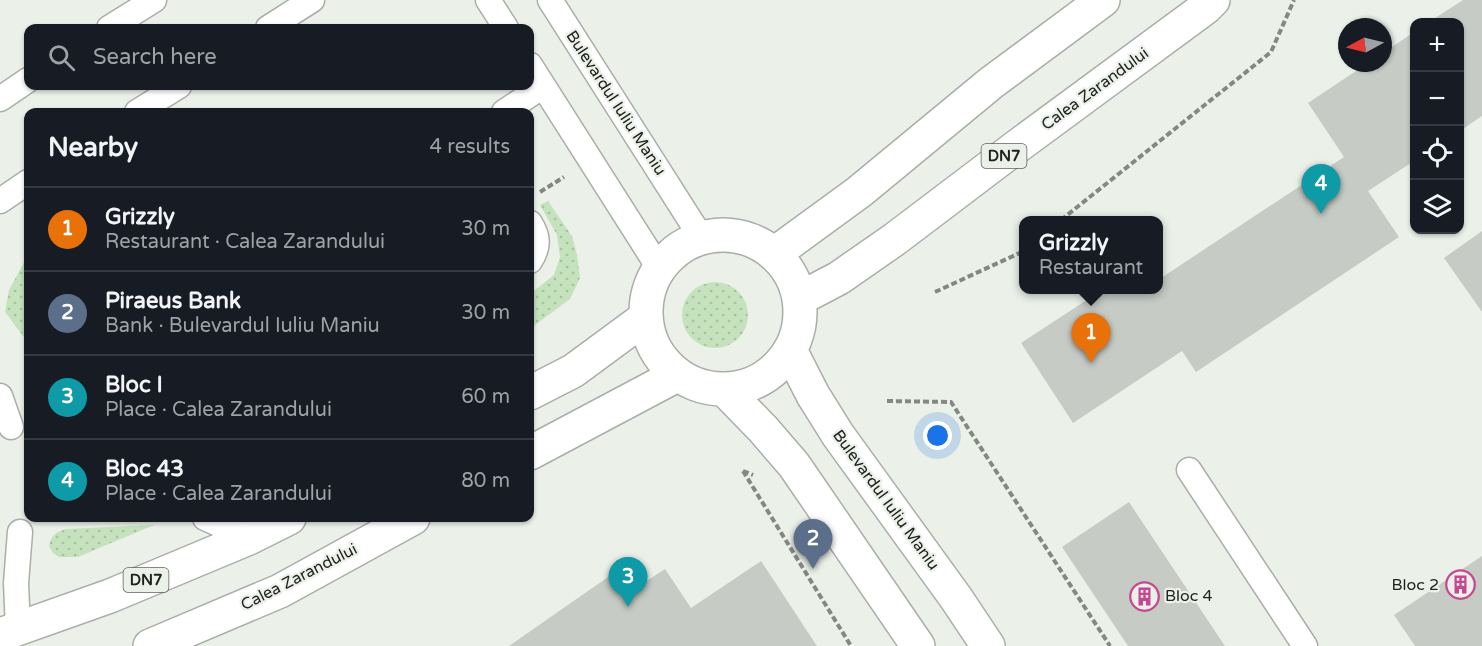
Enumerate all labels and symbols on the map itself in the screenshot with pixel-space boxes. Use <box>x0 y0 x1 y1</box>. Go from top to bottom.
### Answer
north arrow <box>1338 18 1392 72</box>
street label: Bulevardul Iuliu Maniu <box>562 27 670 179</box>
street label: Calea Zarandului <box>1037 43 1153 135</box>
road number: DN7 <box>982 144 1026 168</box>
pin: 4 <box>1302 164 1340 214</box>
pin: 1 <box>1072 314 1110 363</box>
your location <box>923 421 952 450</box>
street label: Bulevardul Iuliu Maniu <box>828 426 944 574</box>
pin: 2 <box>794 520 832 569</box>
street label: Calea Zarandului <box>237 539 361 615</box>
pin: 3 <box>608 558 648 607</box>
road number: DN7 <box>124 568 168 592</box>
building icon: Bloc 2 <box>1444 569 1476 601</box>
place label: Bloc 2 <box>1392 575 1439 595</box>
building icon: Bloc 4 <box>1128 580 1160 612</box>
place label: Bloc 4 <box>1165 586 1212 606</box>

